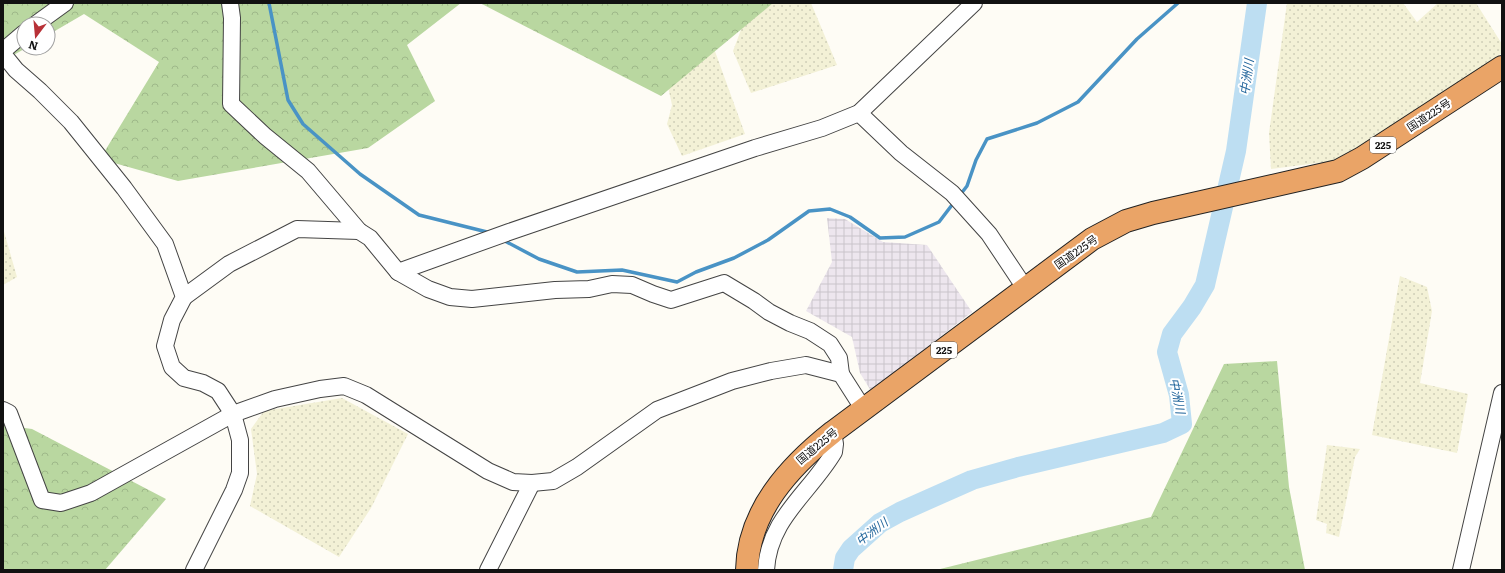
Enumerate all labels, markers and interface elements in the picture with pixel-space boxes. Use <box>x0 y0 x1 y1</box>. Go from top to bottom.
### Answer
north arrow <box>16 16 56 56</box>
text: N <box>26 38 40 56</box>
water label: 中洲川 <box>1235 56 1258 96</box>
street label: 国道225号 <box>1403 94 1454 134</box>
road number: 225 <box>1370 137 1396 153</box>
street label: 国道225号 <box>1050 230 1100 272</box>
road number: 225 <box>931 342 957 358</box>
water label: 中洲川 <box>1166 376 1191 417</box>
street label: 国道225号 <box>792 423 841 467</box>
water label: 中洲川 <box>852 512 893 549</box>

